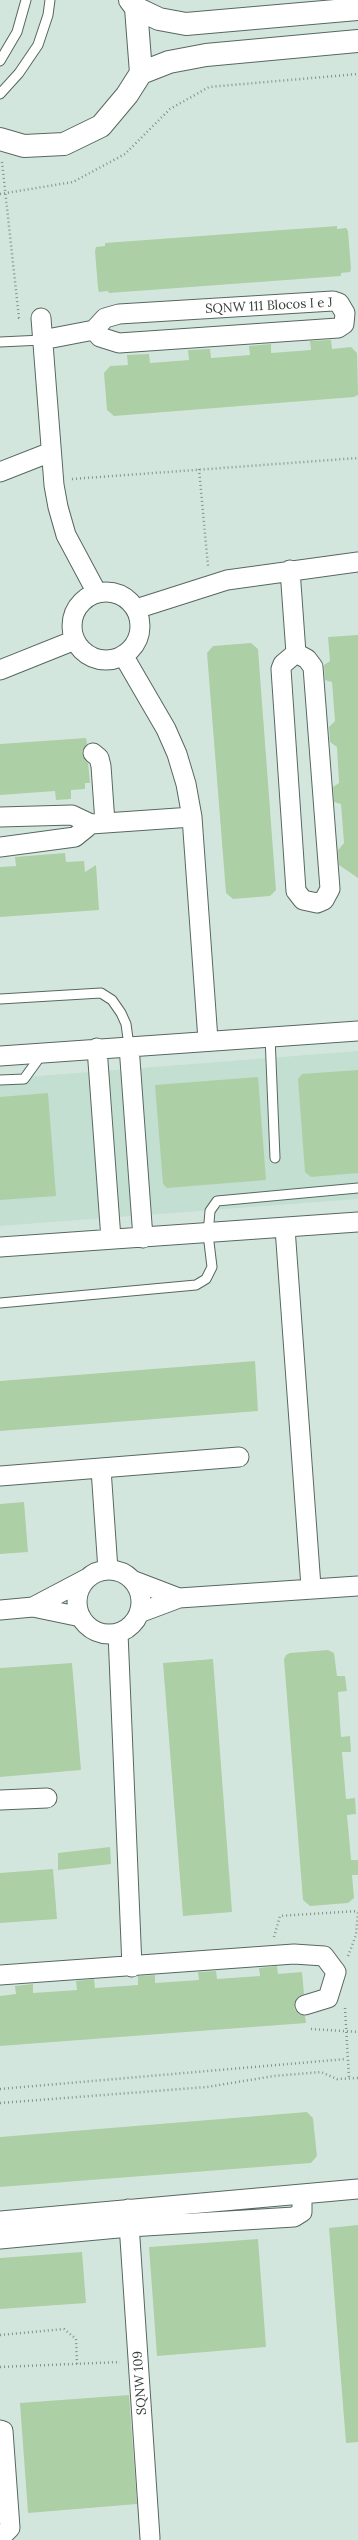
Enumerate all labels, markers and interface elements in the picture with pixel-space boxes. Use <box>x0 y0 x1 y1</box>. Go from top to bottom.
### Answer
street label: SQNW 111 Blocos I e J <box>205 295 333 317</box>
street label: SQNW 109 <box>130 2350 150 2416</box>

